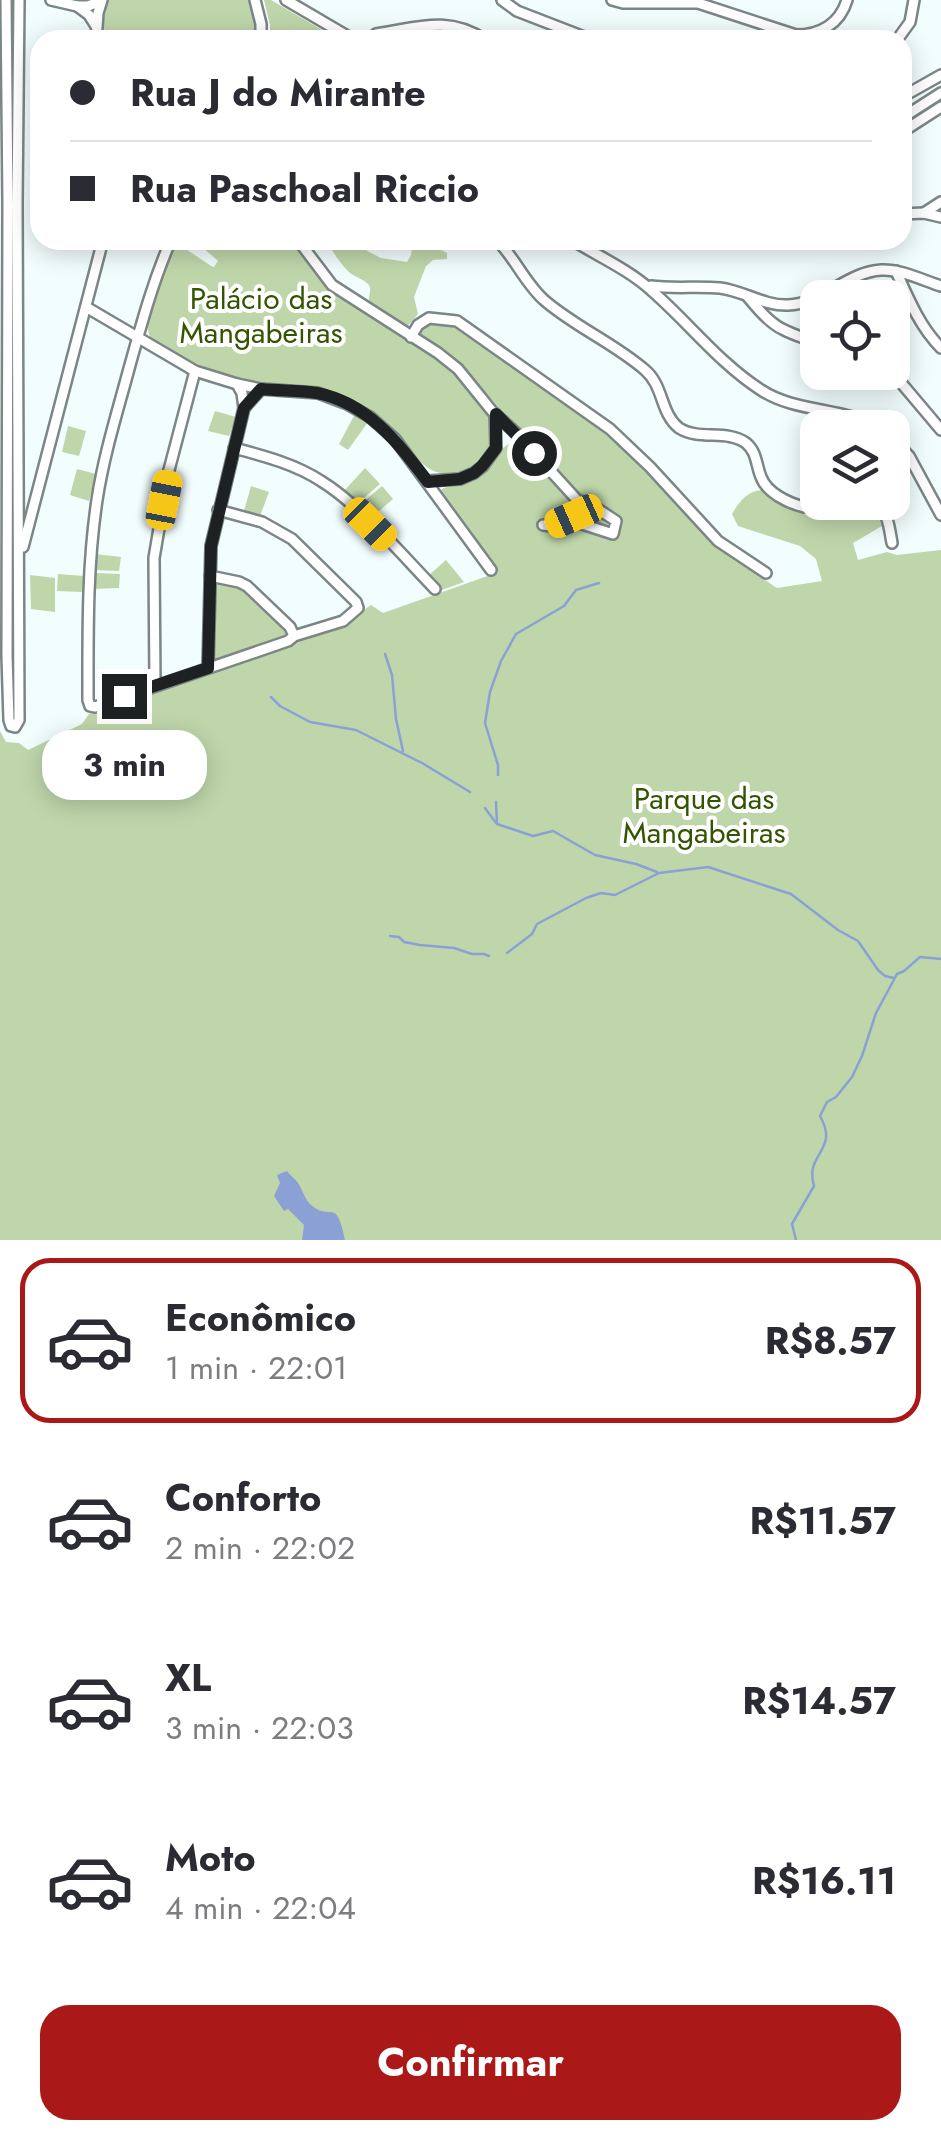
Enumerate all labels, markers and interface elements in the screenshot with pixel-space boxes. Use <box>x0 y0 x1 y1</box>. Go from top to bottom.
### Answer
text: Rua J do Mirante <box>130 65 426 120</box>
text: Rua Paschoal Riccio <box>130 161 479 216</box>
park label: Palácio das Mangabeiras <box>179 277 343 354</box>
map controls <box>800 280 910 520</box>
button: locate <box>800 280 910 390</box>
button: layers <box>800 410 910 520</box>
route start <box>512 431 557 476</box>
car <box>144 468 184 532</box>
car <box>540 490 608 542</box>
car <box>338 492 402 556</box>
route end <box>102 674 147 719</box>
callout: 3 min <box>42 731 206 801</box>
text: 3 min <box>83 742 166 788</box>
park label: Parque das Mangabeiras <box>622 777 786 854</box>
text: Econômico <box>165 1290 356 1345</box>
icon: car <box>45 1296 135 1386</box>
text: R$8.57 <box>765 1313 896 1368</box>
text: 1 min · 22:01 <box>165 1345 348 1391</box>
text: Conforto <box>165 1470 322 1525</box>
icon: car <box>45 1476 135 1566</box>
text: R$11.57 <box>749 1493 896 1548</box>
text: 2 min · 22:02 <box>165 1525 355 1571</box>
text: XL <box>165 1650 211 1705</box>
icon: car <box>45 1656 135 1746</box>
text: R$14.57 <box>742 1673 896 1728</box>
text: 3 min · 22:03 <box>165 1705 354 1751</box>
text: Moto <box>165 1830 256 1885</box>
icon: car <box>45 1836 135 1926</box>
text: R$16.11 <box>752 1853 896 1908</box>
text: 4 min · 22:04 <box>165 1885 356 1931</box>
button: Confirmar <box>40 2005 901 2120</box>

